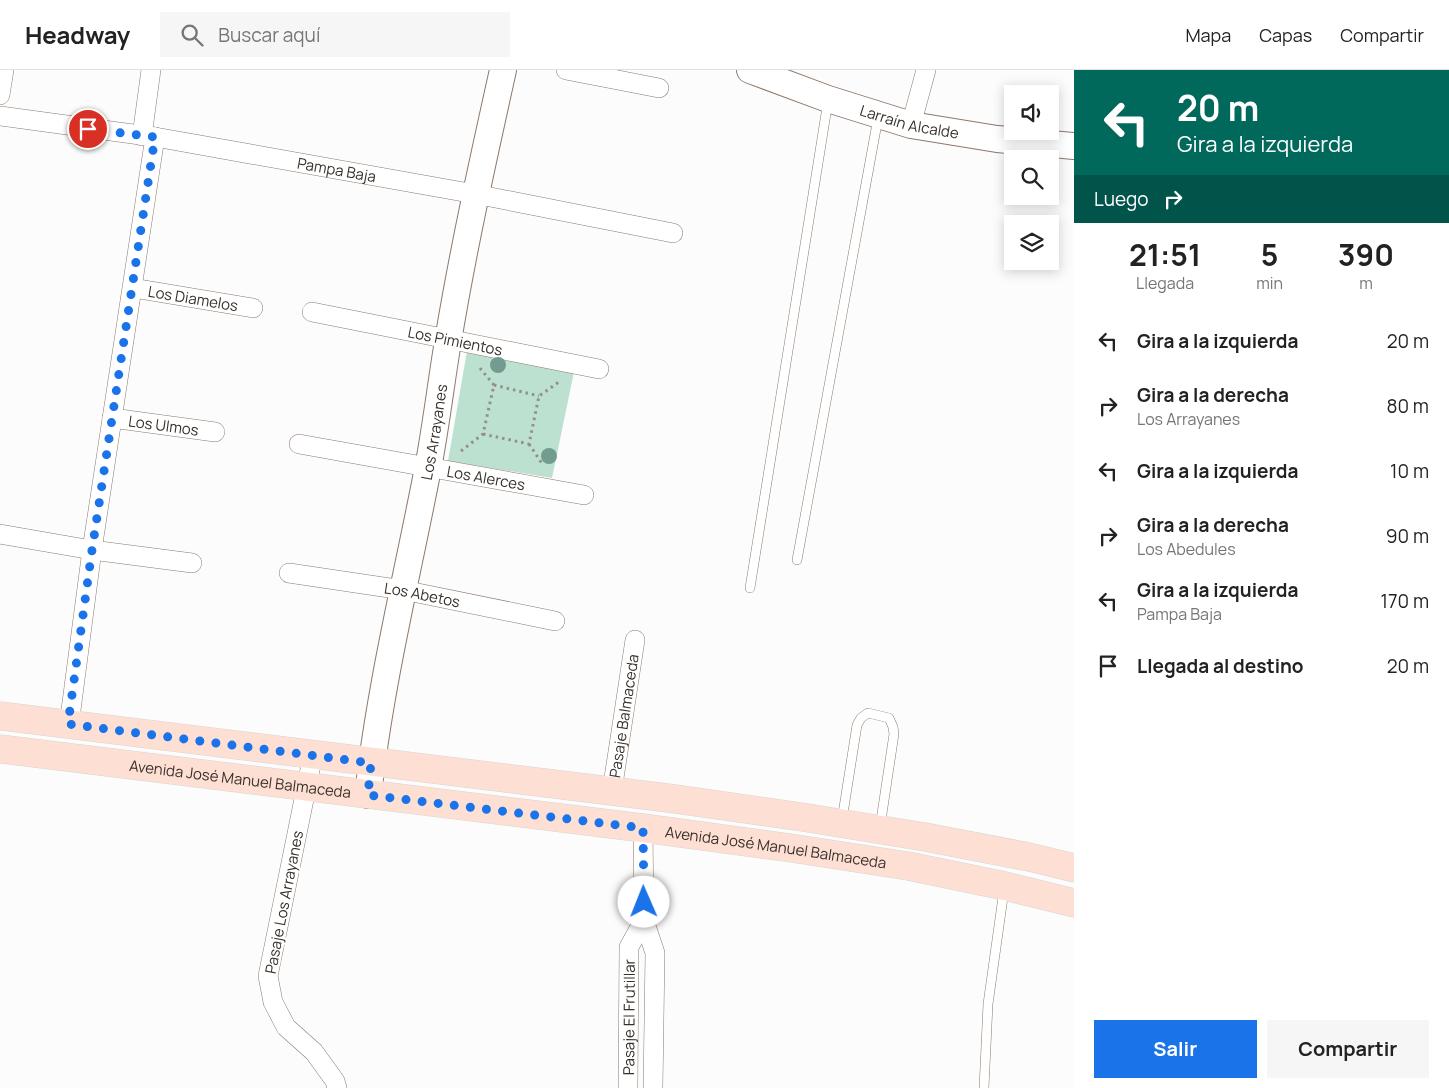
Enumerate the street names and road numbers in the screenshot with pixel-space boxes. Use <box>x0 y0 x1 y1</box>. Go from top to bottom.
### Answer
street label: Larraín Alcalde <box>858 99 961 143</box>
street label: Pampa Baja <box>296 152 378 187</box>
street label: Los Diamelos <box>147 280 240 316</box>
street label: Los Pimientos <box>406 321 504 360</box>
street label: Los Arrayanes <box>415 383 452 482</box>
street label: Los Ulmos <box>127 410 200 440</box>
street label: Los Alerces <box>445 460 527 495</box>
street label: Los Abetos <box>383 577 462 612</box>
street label: Pasaje Balmaceda <box>604 652 643 779</box>
street label: Avenida José Manuel Balmaceda <box>128 754 352 803</box>
street label: Avenida José Manuel Balmaceda <box>664 821 888 873</box>
street label: Pasaje Los Arrayanes <box>260 828 308 975</box>
street label: Pasaje El Frutillar <box>618 958 639 1075</box>

